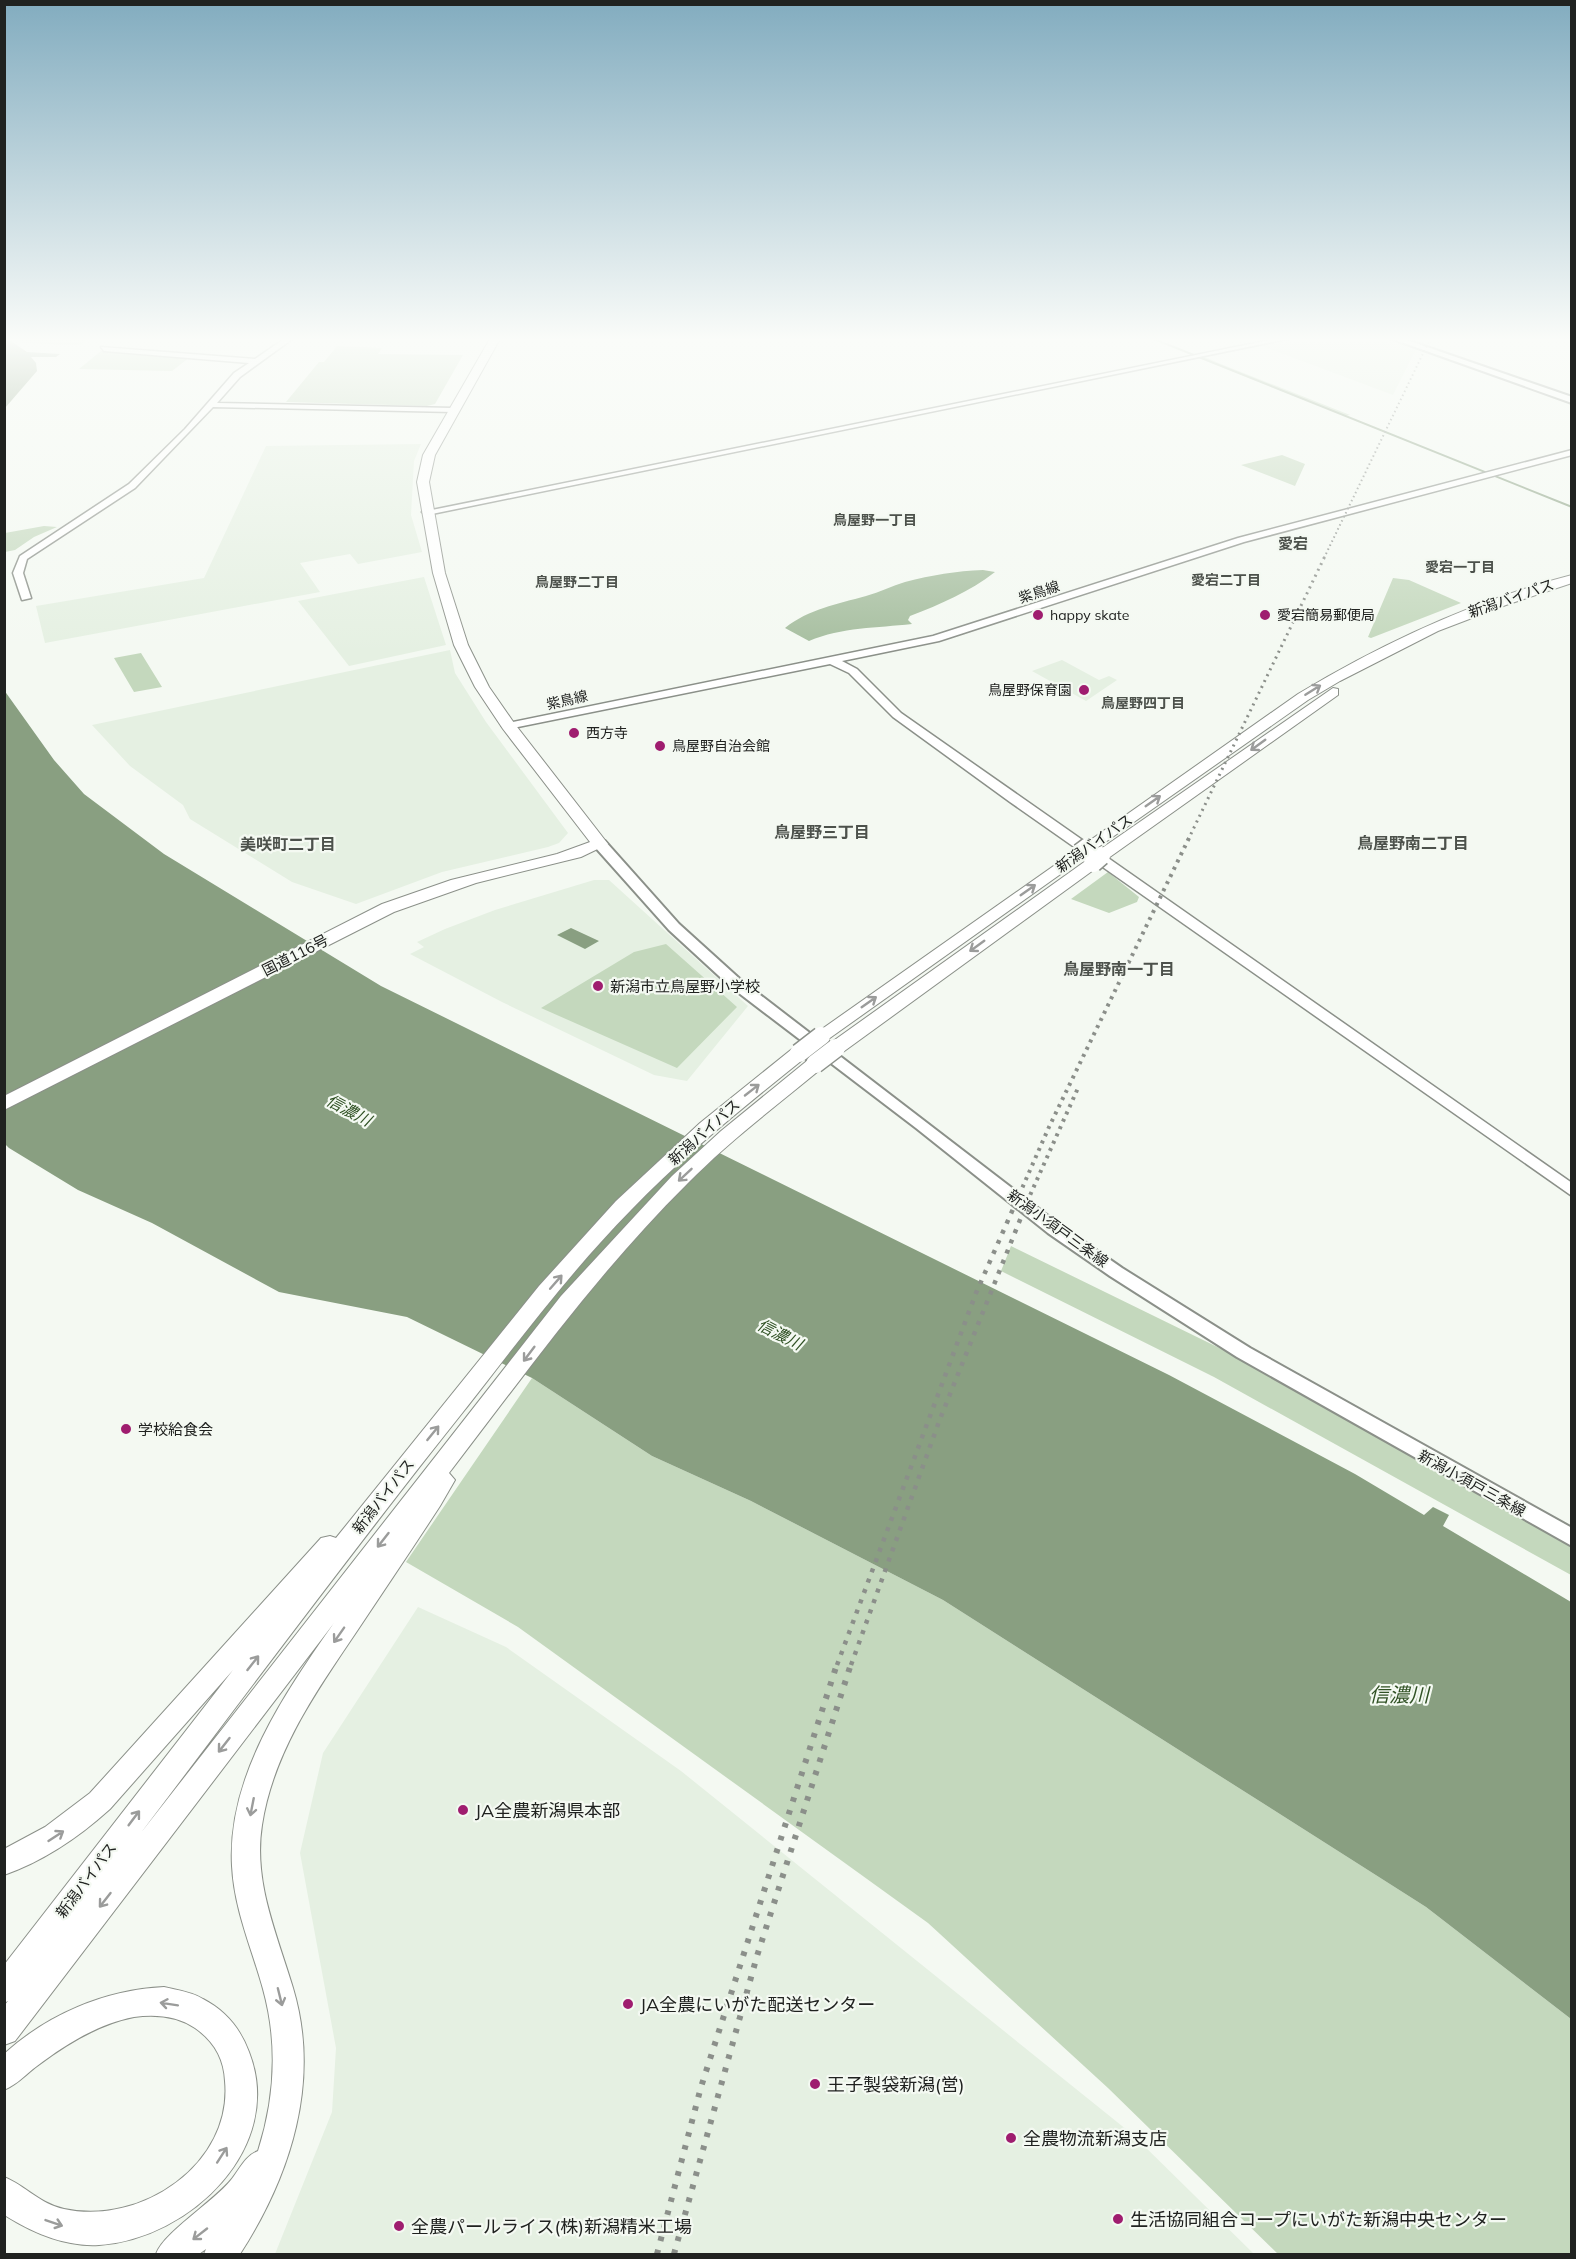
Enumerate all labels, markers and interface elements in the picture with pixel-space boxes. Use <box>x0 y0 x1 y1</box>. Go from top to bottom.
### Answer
district label: 鳥屋野一丁目 <box>833 511 917 529</box>
district label: 愛宕 <box>1278 534 1308 553</box>
district label: 愛宕一丁目 <box>1425 558 1495 576</box>
district label: 愛宕二丁目 <box>1191 571 1261 589</box>
district label: 鳥屋野二丁目 <box>535 573 619 591</box>
street label: 新潟バイパス <box>1465 574 1557 622</box>
street label: 紫鳥線 <box>1016 577 1062 607</box>
place label: happy skate <box>1050 606 1129 624</box>
place label: 愛宕簡易郵便局 <box>1277 606 1375 624</box>
marker: happy skate <box>1031 608 1045 622</box>
marker: 愛宕簡易郵便局 <box>1258 608 1272 622</box>
place label: 鳥屋野保育園 <box>988 681 1072 699</box>
marker: 鳥屋野保育園 <box>1077 683 1091 697</box>
one-way arrow <box>1304 684 1321 696</box>
street label: 紫鳥線 <box>545 687 589 713</box>
district label: 鳥屋野四丁目 <box>1101 694 1185 712</box>
place label: 西方寺 <box>586 724 628 742</box>
marker: 西方寺 <box>567 726 581 740</box>
place label: 鳥屋野自治会館 <box>672 737 770 755</box>
marker: 鳥屋野自治会館 <box>653 739 667 753</box>
one-way arrow <box>1251 739 1267 752</box>
one-way arrow <box>1144 795 1161 807</box>
street label: 新潟バイパス <box>1052 809 1136 877</box>
district label: 鳥屋野三丁目 <box>774 822 870 842</box>
district label: 鳥屋野南二丁目 <box>1357 833 1469 853</box>
district label: 美咲町二丁目 <box>240 834 336 854</box>
one-way arrow <box>1020 884 1036 896</box>
street label: 国道116号 <box>259 930 331 980</box>
one-way arrow <box>970 940 986 952</box>
district label: 鳥屋野南一丁目 <box>1063 959 1175 979</box>
place label: 新潟市立鳥屋野小学校 <box>610 977 760 996</box>
marker: 新潟市立鳥屋野小学校 <box>591 979 605 993</box>
one-way arrow <box>861 996 877 1009</box>
one-way arrow <box>744 1083 760 1096</box>
water label: 信濃川 <box>323 1090 377 1131</box>
street label: 新潟バイパス <box>664 1095 744 1169</box>
one-way arrow <box>677 1168 692 1182</box>
street label: 新潟小須戸三条線 <box>1004 1185 1112 1271</box>
one-way arrow <box>549 1274 562 1290</box>
water label: 信濃川 <box>754 1314 808 1355</box>
one-way arrow <box>523 1345 536 1361</box>
place label: 学校給食会 <box>138 1420 213 1439</box>
marker: 学校給食会 <box>119 1422 133 1436</box>
one-way arrow <box>427 1426 440 1442</box>
street label: 新潟小須戸三条線 <box>1415 1446 1529 1520</box>
street label: 新潟バイパス <box>348 1455 418 1537</box>
one-way arrow <box>377 1531 390 1547</box>
one-way arrow <box>333 1626 345 1643</box>
one-way arrow <box>247 1656 260 1672</box>
water label: 信濃川 <box>1369 1682 1431 1707</box>
one-way arrow <box>217 1737 230 1753</box>
one-way arrow <box>245 1797 257 1816</box>
place label: JA全農新潟県本部 <box>475 1799 620 1822</box>
marker: JA全農新潟県本部 <box>456 1803 470 1817</box>
one-way arrow <box>127 1810 140 1826</box>
one-way arrow <box>47 1829 64 1841</box>
street label: 新潟バイパス <box>51 1838 121 1922</box>
one-way arrow <box>99 1891 111 1907</box>
one-way arrow <box>275 1987 287 2006</box>
place label: JA全農にいがた配送センター <box>640 1993 875 2016</box>
marker: JA全農にいがた配送センター <box>621 1997 635 2011</box>
one-way arrow <box>159 1998 179 2009</box>
place label: 王子製袋新潟(営) <box>827 2073 964 2096</box>
marker: 王子製袋新潟(営) <box>808 2077 822 2091</box>
place label: 全農物流新潟支店 <box>1023 2127 1167 2150</box>
marker: 全農物流新潟支店 <box>1004 2131 1018 2145</box>
one-way arrow <box>217 2147 229 2164</box>
place label: 生活協同組合コープにいがた新潟中央センター <box>1130 2208 1507 2231</box>
marker: 生活協同組合コープにいがた新潟中央センター <box>1111 2212 1125 2226</box>
place label: 全農パールライス(株)新潟精米工場 <box>411 2215 692 2238</box>
one-way arrow <box>44 2218 63 2229</box>
marker: 全農パールライス(株)新潟精米工場 <box>392 2219 406 2233</box>
one-way arrow <box>192 2227 208 2240</box>

